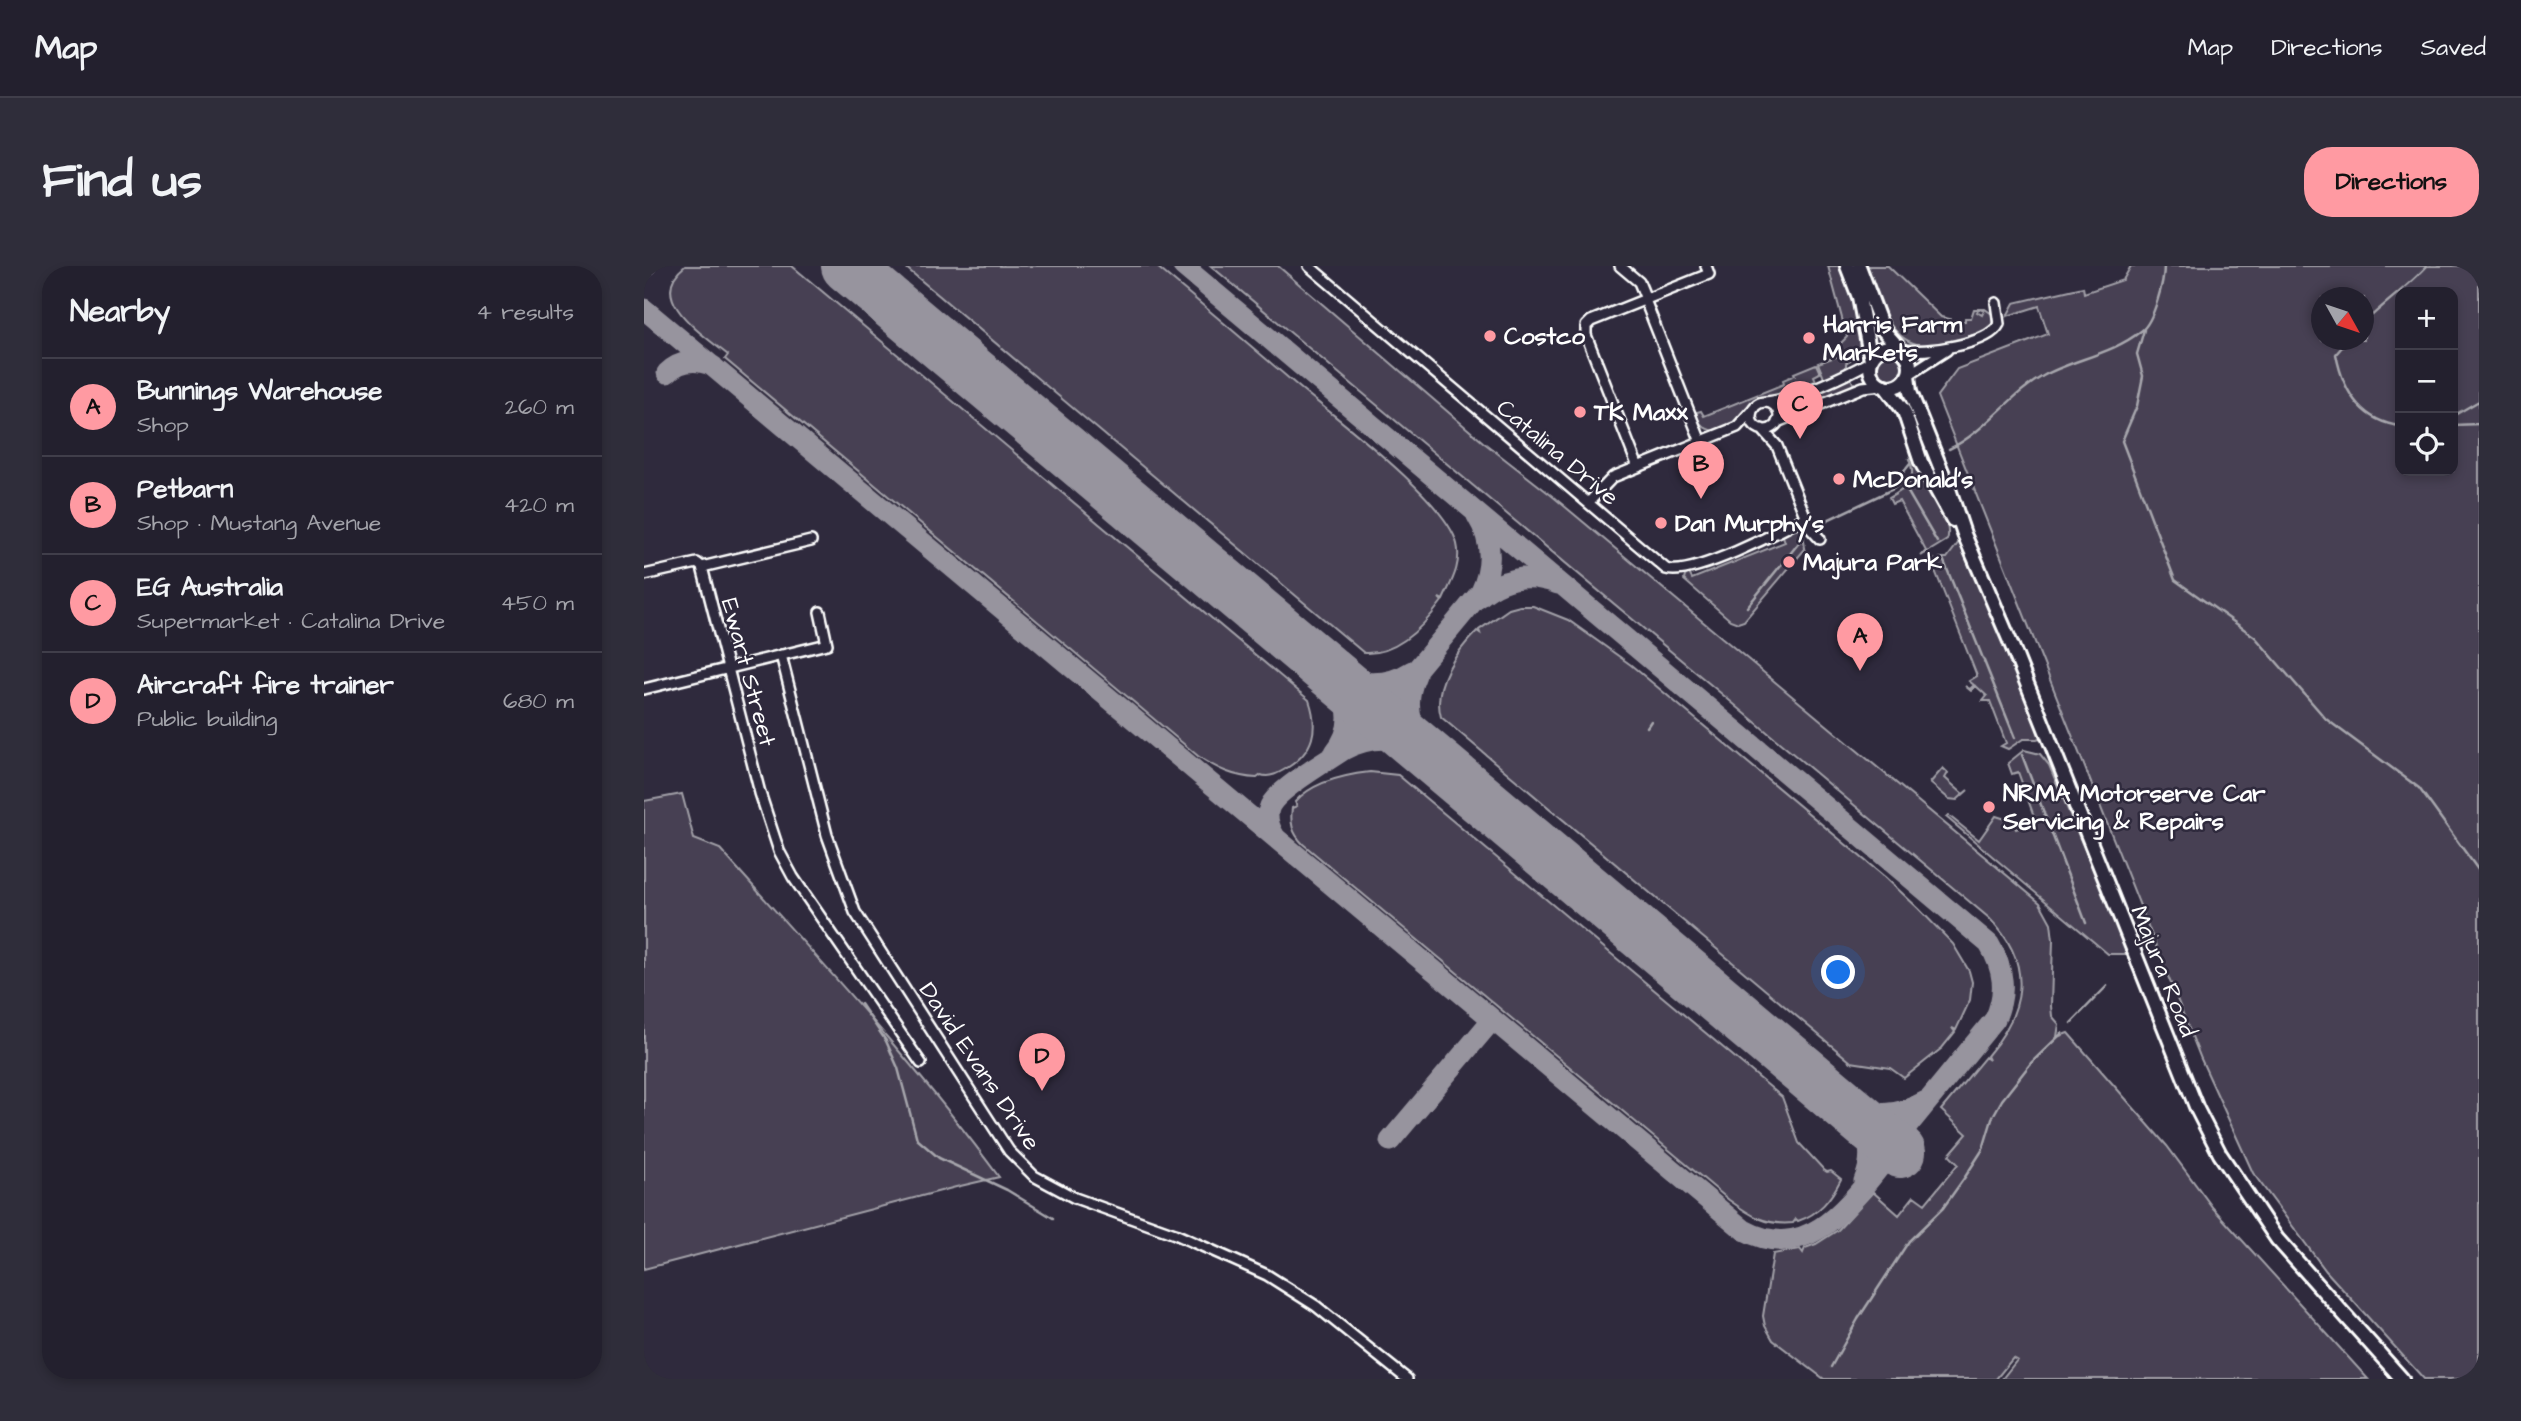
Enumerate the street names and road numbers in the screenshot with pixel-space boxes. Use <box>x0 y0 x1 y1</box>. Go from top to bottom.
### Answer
street label: Catalina Drive <box>1489 391 1626 514</box>
street label: Ewart Street <box>712 594 784 751</box>
street label: Majura Road <box>2121 901 2205 1042</box>
street label: David Evans Drive <box>913 977 1047 1155</box>

